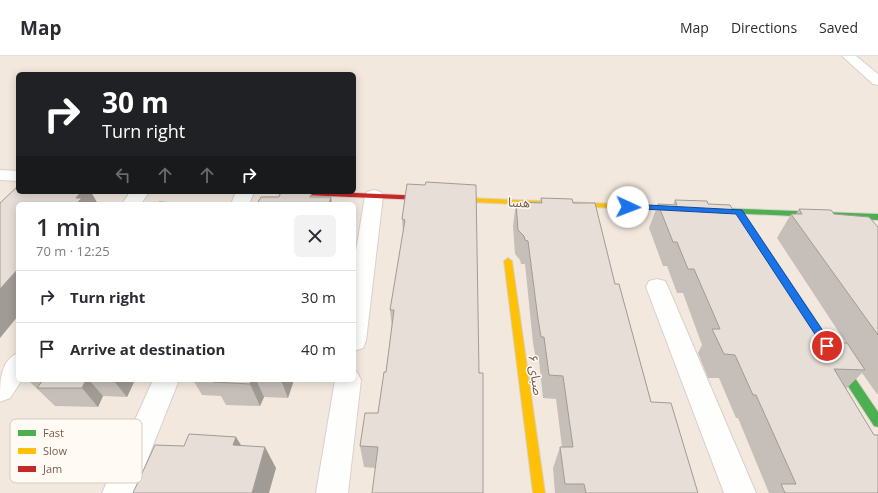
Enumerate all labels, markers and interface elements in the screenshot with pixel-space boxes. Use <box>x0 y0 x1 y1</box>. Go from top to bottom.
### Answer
text: Map <box>20 15 61 41</box>
text: Map <box>680 18 709 37</box>
text: Directions <box>731 18 797 37</box>
text: Saved <box>819 18 858 37</box>
text: 30 m <box>102 83 169 121</box>
icon: right <box>36 88 88 140</box>
text: Turn right <box>102 119 185 143</box>
icon: left <box>112 164 134 186</box>
icon: ahead <box>154 164 176 186</box>
icon: ahead <box>196 164 218 186</box>
icon: right <box>238 164 260 186</box>
position arrow <box>607 186 649 228</box>
street label: هسا <box>508 193 530 211</box>
text: 1 min <box>36 210 101 243</box>
button: close <box>294 215 336 257</box>
text: 70 m · 12:25 <box>36 242 110 260</box>
icon: right <box>36 286 58 308</box>
text: Turn right <box>70 287 145 307</box>
text: 30 m <box>301 287 336 307</box>
pin <box>810 329 844 363</box>
icon: arrive <box>816 335 838 357</box>
icon: arrive <box>36 338 58 360</box>
text: Arrive at destination <box>70 339 225 359</box>
text: 40 m <box>301 339 336 359</box>
street label: صبای ۶ <box>524 354 548 397</box>
legend <box>10 419 142 483</box>
text: Fast <box>43 425 64 440</box>
text: Slow <box>43 443 67 458</box>
text: Jam <box>42 461 62 476</box>

